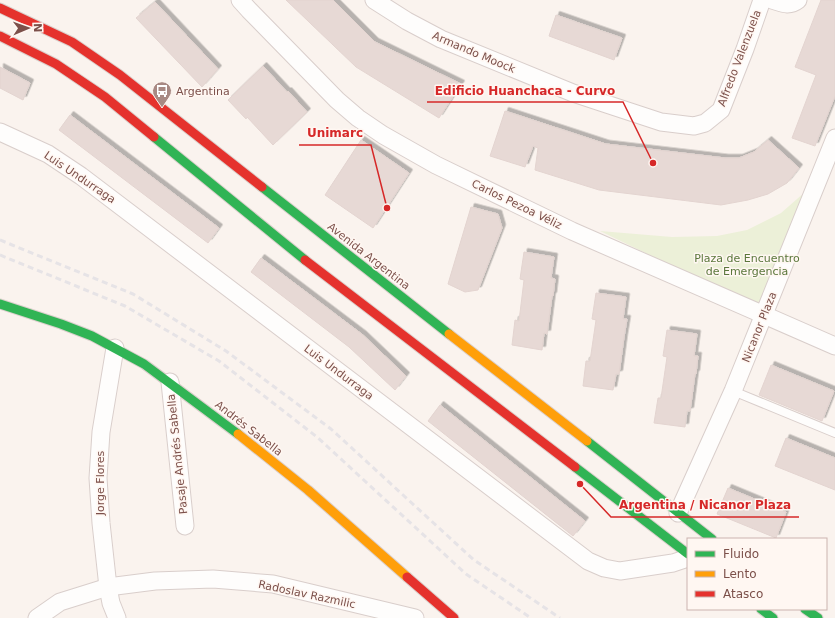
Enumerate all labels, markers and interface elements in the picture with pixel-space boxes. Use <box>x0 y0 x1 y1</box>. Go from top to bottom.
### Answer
north arrow <box>8 8 48 48</box>
street label: Alfredo Valenzuela <box>715 8 764 108</box>
text: N <box>31 23 44 33</box>
street label: Armando Moock <box>430 29 518 76</box>
callout: Edificio Huanchaca - Curvo <box>427 78 623 102</box>
bus stop icon: Argentina <box>151 80 173 108</box>
text: Edificio Huanchaca - Curvo <box>435 84 615 98</box>
place label: Argentina <box>176 85 230 98</box>
callout: Unimarc <box>299 121 371 145</box>
text: Unimarc <box>307 126 363 140</box>
street label: Luis Undurraga <box>41 149 118 206</box>
street label: Carlos Pezoa Véliz <box>469 177 564 232</box>
street label: Avenida Argentina <box>325 220 413 293</box>
park label: Plaza de Encuentro de Emergencia <box>694 252 800 278</box>
street label: Nicanor Plaza <box>739 290 779 364</box>
street label: Luis Undurraga <box>301 342 376 403</box>
street label: Pasaje Andrés Sabella <box>165 393 190 515</box>
street label: Andrés Sabella <box>212 398 285 459</box>
street label: Jorge Flores <box>94 451 107 516</box>
callout: Argentina / Nicanor Plaza <box>611 493 799 517</box>
text: Argentina / Nicanor Plaza <box>619 498 791 512</box>
legend <box>687 538 827 610</box>
text: Fluido <box>723 547 759 561</box>
text: Lento <box>723 567 757 581</box>
street label: Radoslav Razmilic <box>257 578 357 611</box>
text: Atasco <box>723 587 763 601</box>

